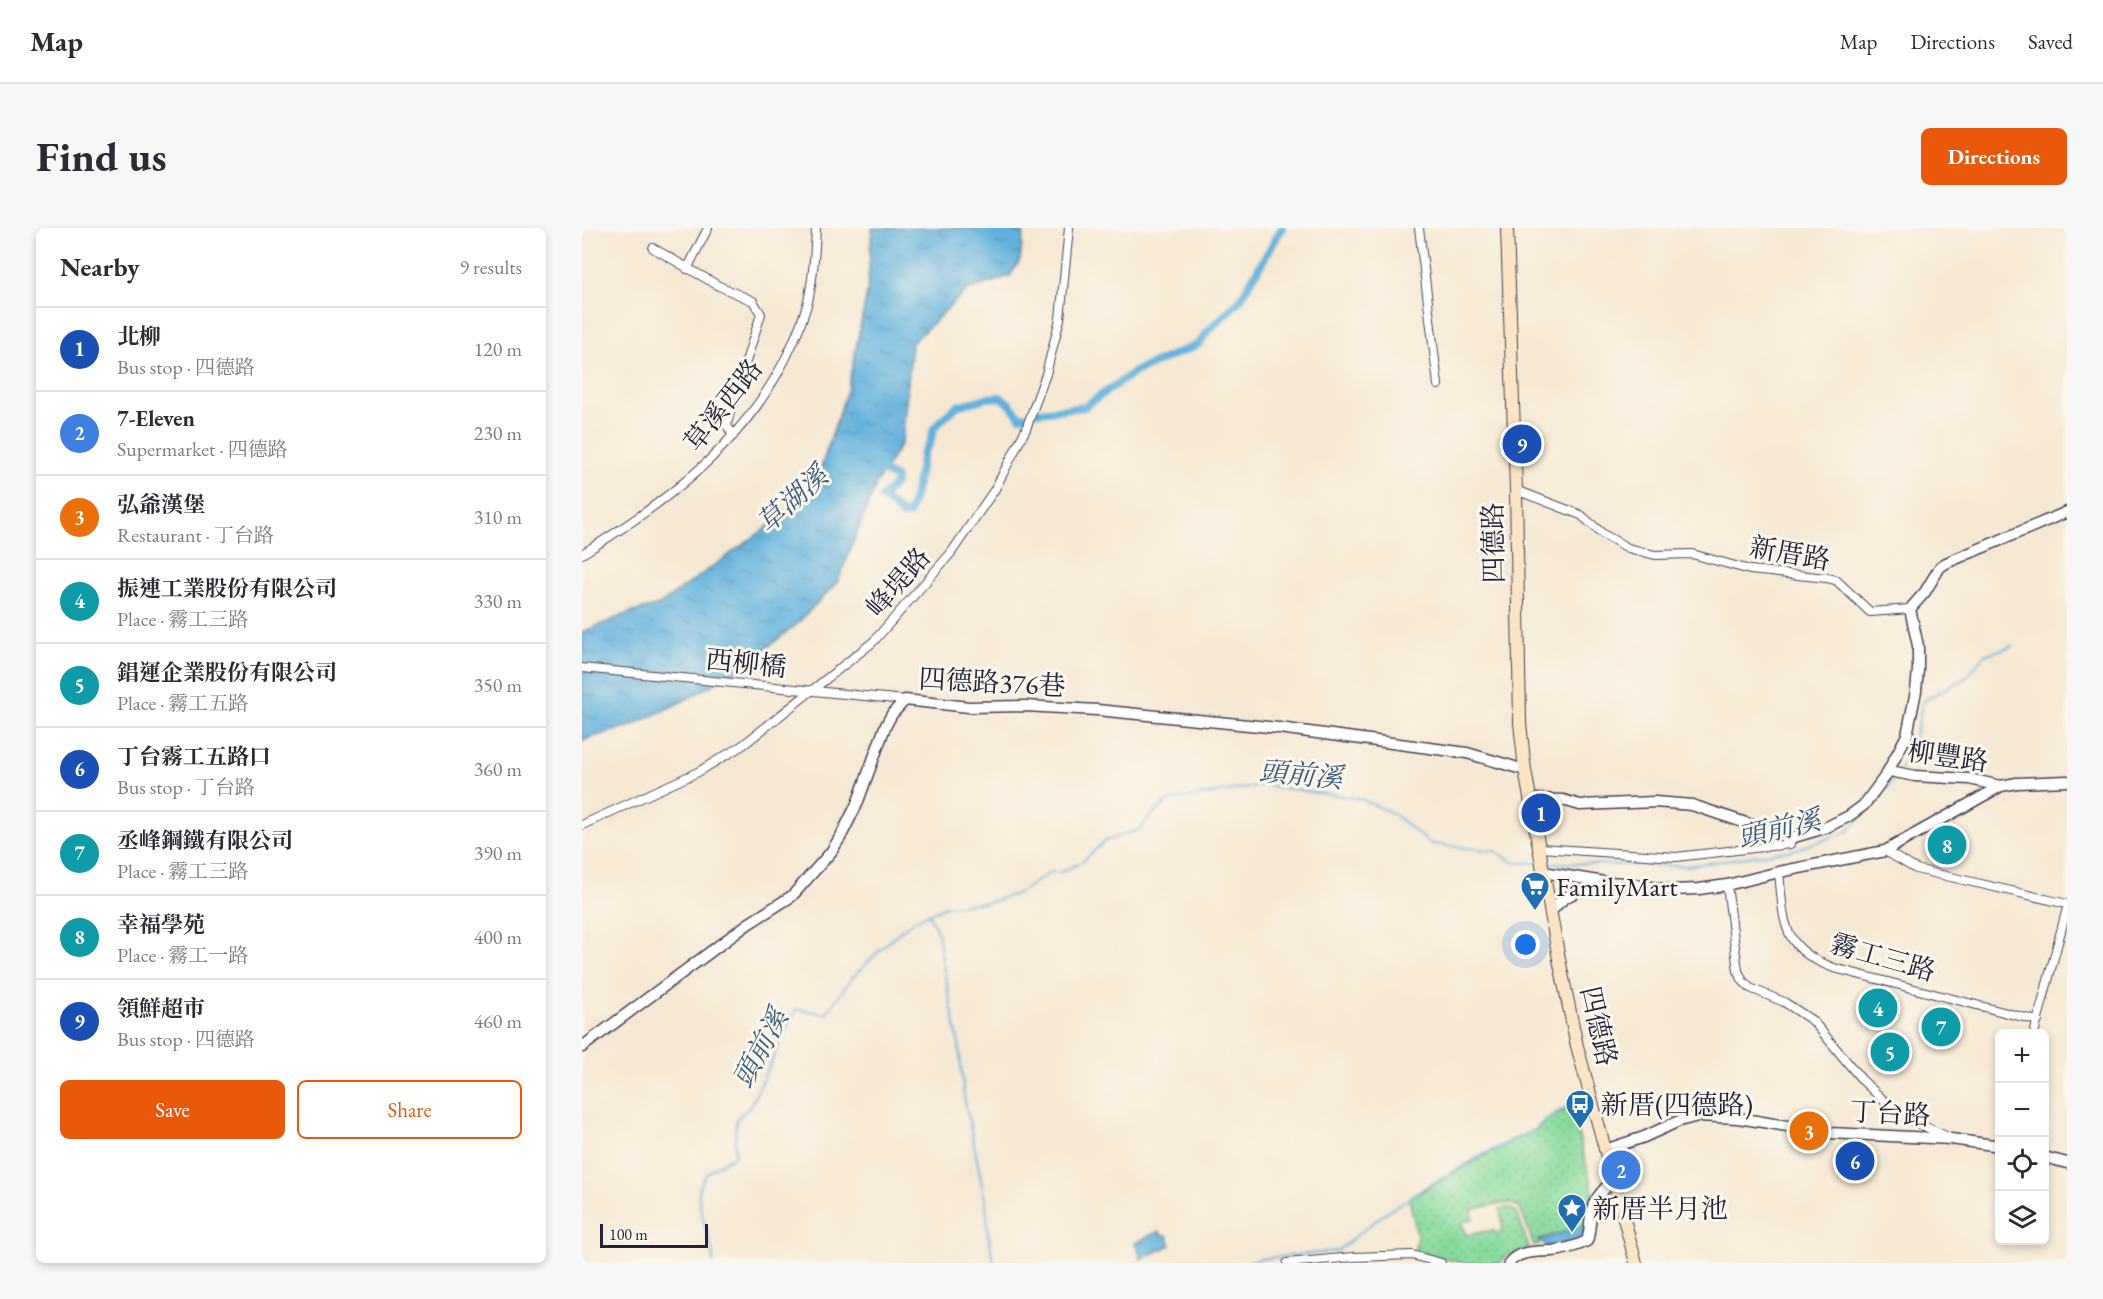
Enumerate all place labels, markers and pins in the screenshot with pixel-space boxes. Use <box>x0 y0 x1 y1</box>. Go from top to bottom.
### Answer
pin: 9 <box>1502 422 1542 466</box>
pin: 1 <box>1522 790 1560 836</box>
pin: 8 <box>1928 822 1966 868</box>
place label: FamilyMart <box>1556 869 1678 904</box>
supermarket icon: FamilyMart <box>1519 870 1551 912</box>
pin: 4 <box>1858 986 1898 1030</box>
pin: 7 <box>1922 1004 1960 1050</box>
pin: 5 <box>1870 1030 1910 1074</box>
place label: 新厝(四德路) <box>1601 1087 1753 1122</box>
bus stop icon: 新厝(四德路) <box>1564 1088 1596 1130</box>
pin: 3 <box>1790 1108 1828 1154</box>
pin: 6 <box>1836 1138 1874 1184</box>
pin: 2 <box>1602 1148 1640 1192</box>
place label: 新厝半月池 <box>1593 1191 1728 1226</box>
place icon: 新厝半月池 <box>1556 1192 1588 1234</box>

